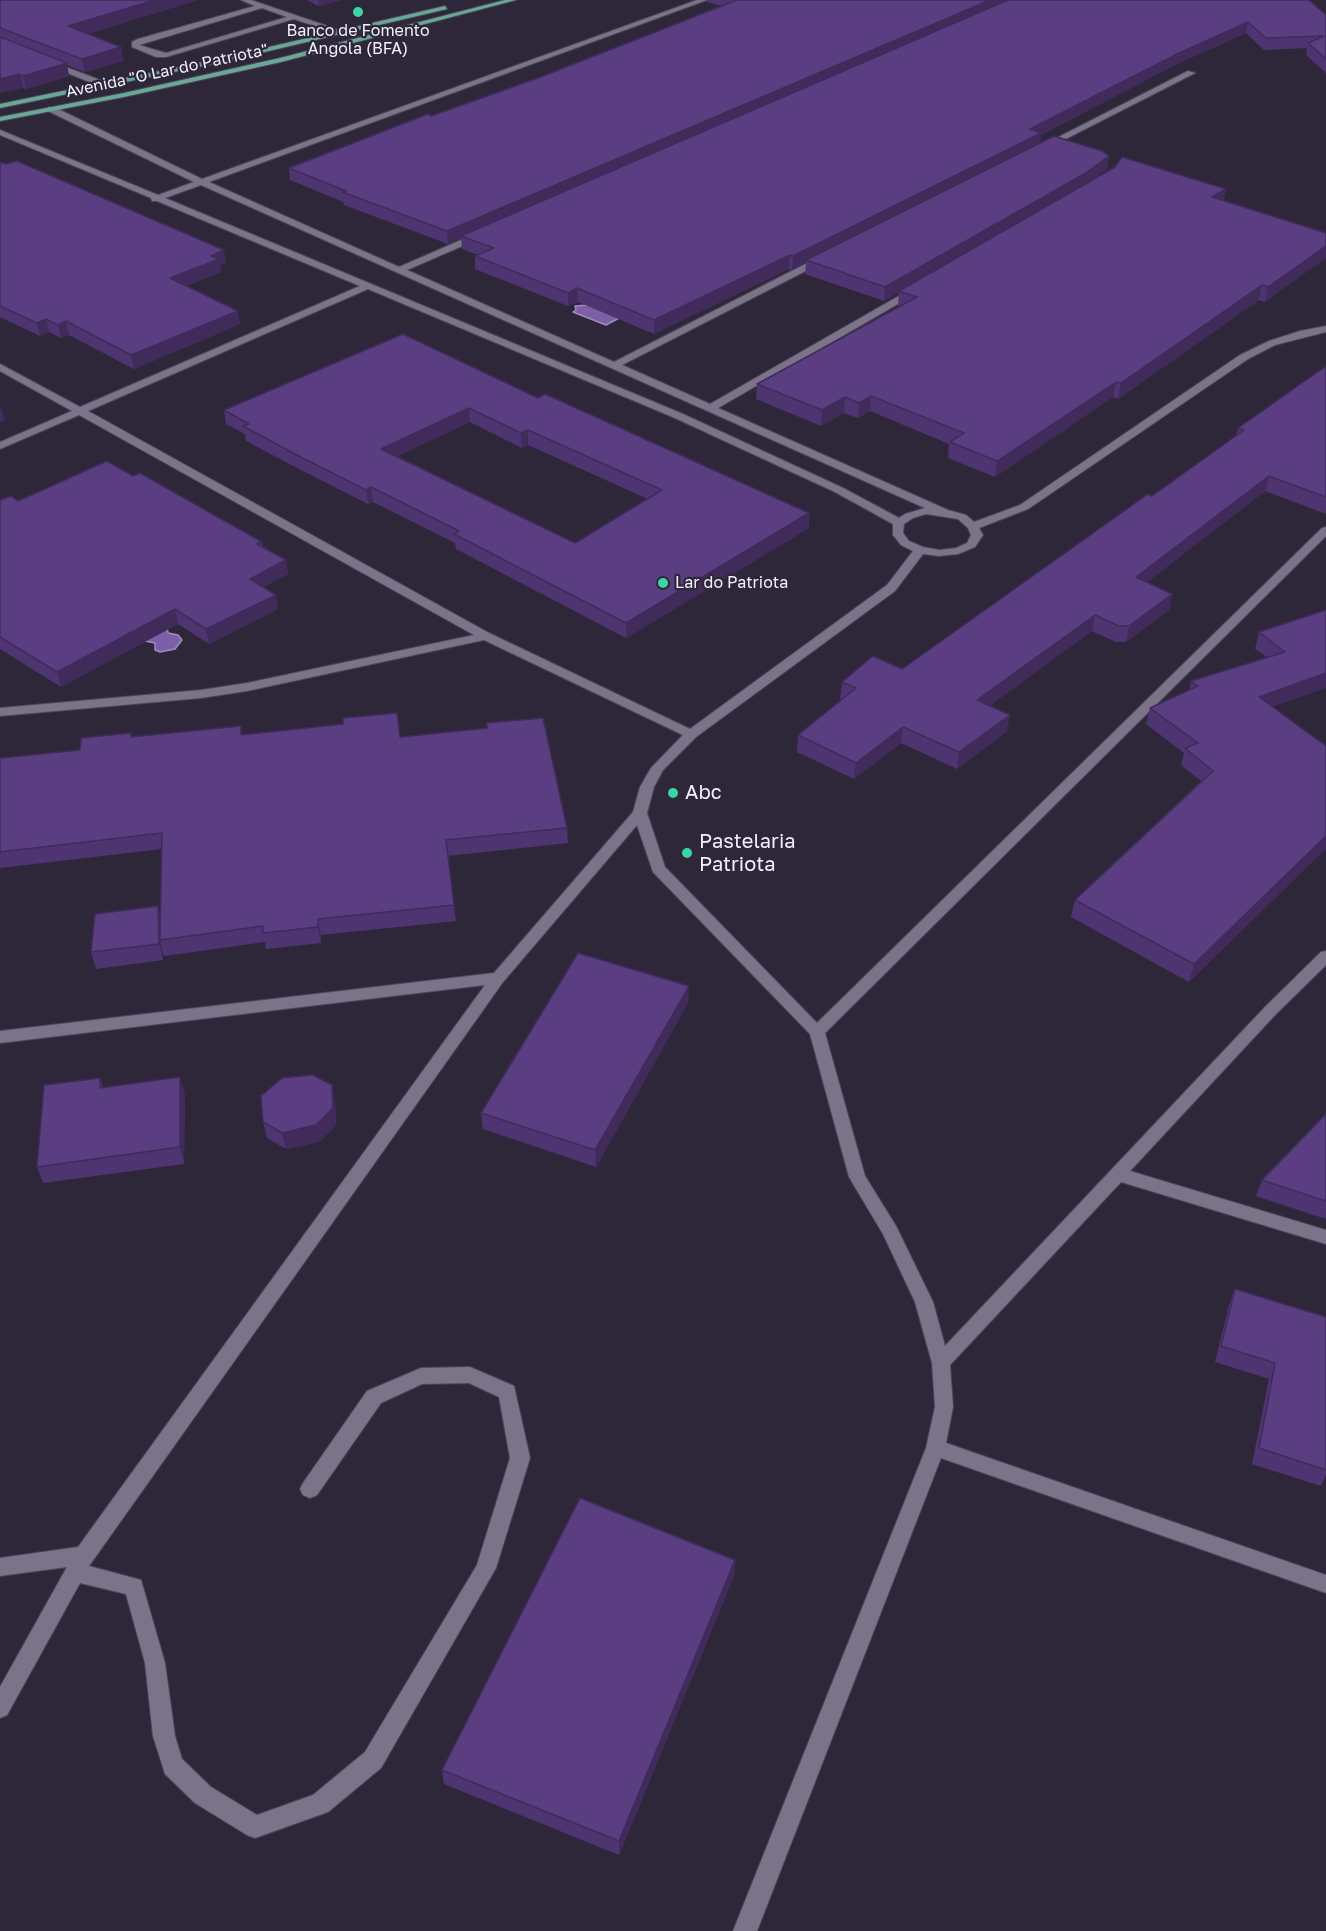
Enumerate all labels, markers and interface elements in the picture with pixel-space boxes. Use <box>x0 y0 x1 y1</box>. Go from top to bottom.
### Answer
marker: Banco de Fomento Angola (BFA) <box>351 5 365 19</box>
place label: Banco de Fomento Angola (BFA) <box>286 21 430 59</box>
street label: Avenida "O Lar do Patriota" <box>64 40 270 102</box>
place label: Lar do Patriota <box>675 573 788 593</box>
marker: Lar do Patriota <box>656 576 670 590</box>
place label: Abc <box>685 781 722 805</box>
marker: Abc <box>666 786 680 800</box>
place label: Pastelaria Patriota <box>699 830 796 877</box>
marker: Pastelaria Patriota <box>680 846 694 860</box>

